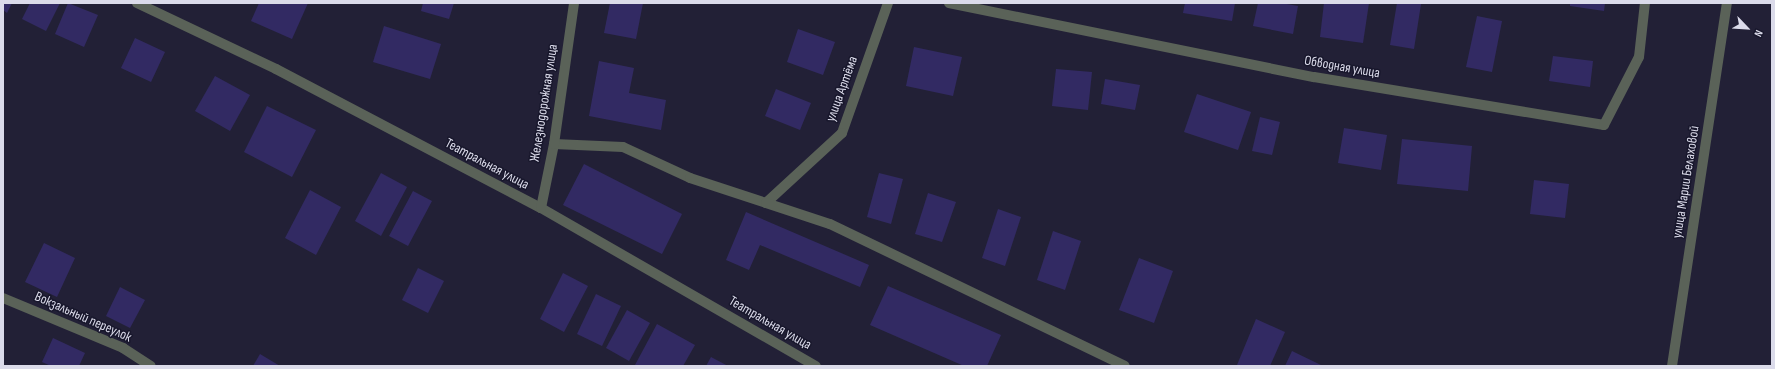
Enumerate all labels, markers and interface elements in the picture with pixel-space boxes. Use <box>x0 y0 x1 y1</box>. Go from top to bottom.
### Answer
north arrow <box>1727 8 1767 48</box>
text: N <box>1751 28 1765 39</box>
street label: Железнодорожная улица <box>526 43 562 163</box>
street label: Обводная улица <box>1303 52 1381 82</box>
street label: улица Артёма <box>822 54 862 124</box>
street label: улица Марии Белаховой <box>1669 125 1703 239</box>
street label: Театральная улица <box>442 135 532 193</box>
street label: Вокзальный переулок <box>32 288 134 346</box>
street label: Театральная улица <box>726 293 814 353</box>

